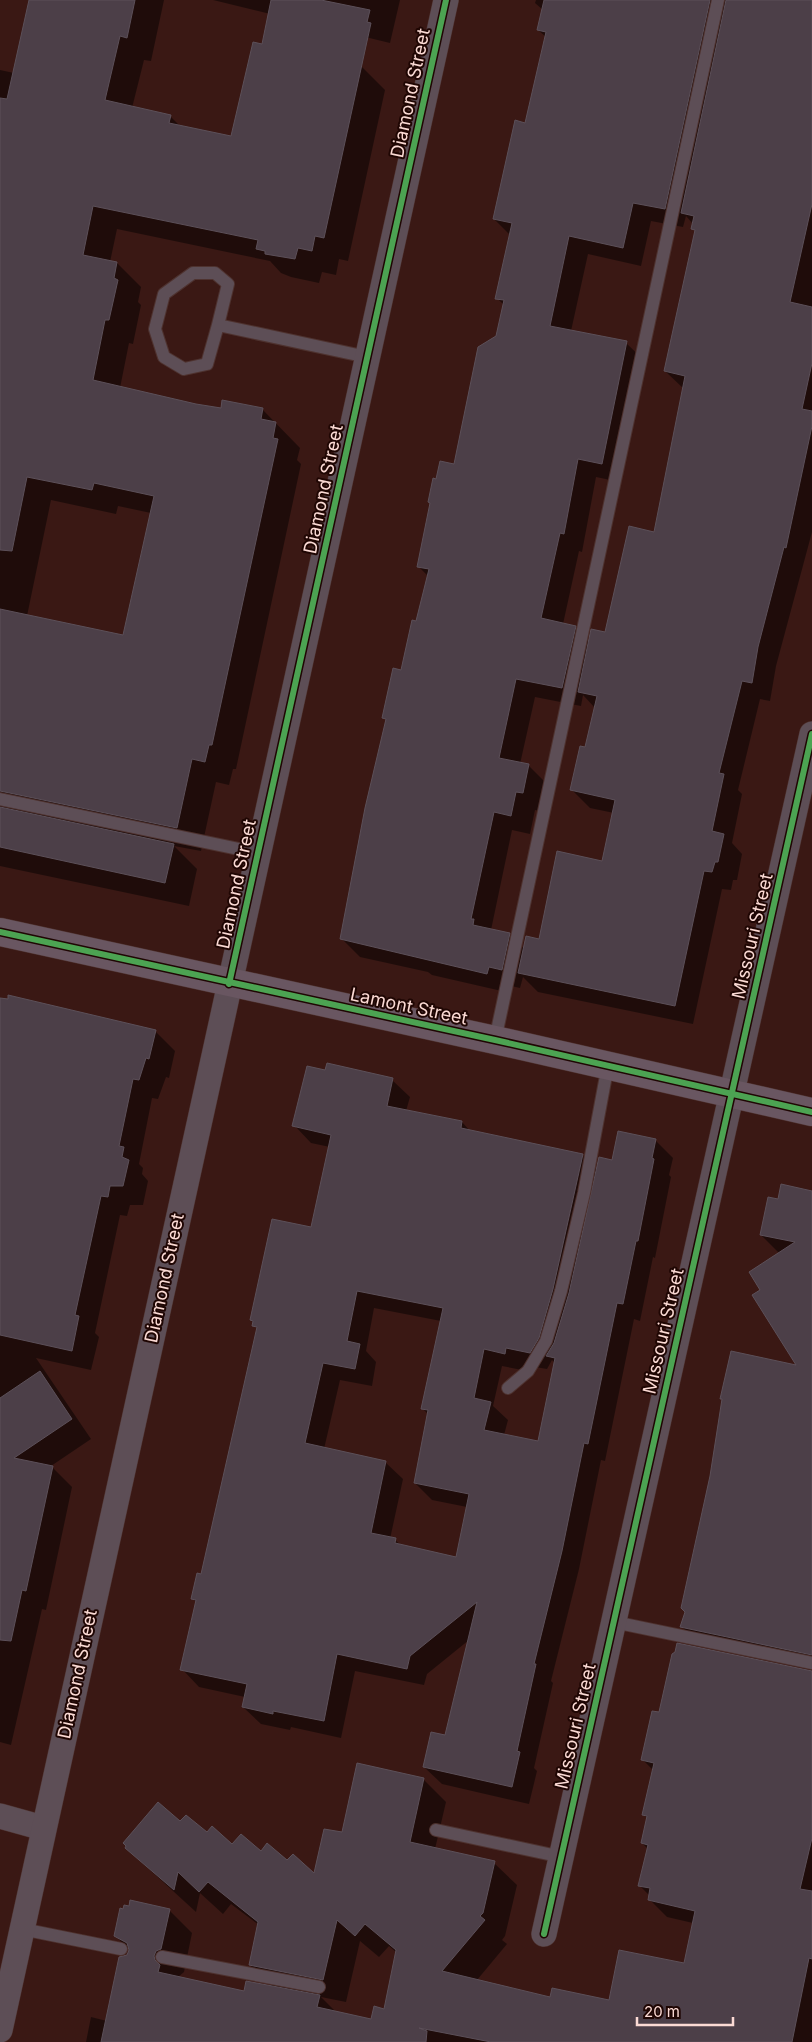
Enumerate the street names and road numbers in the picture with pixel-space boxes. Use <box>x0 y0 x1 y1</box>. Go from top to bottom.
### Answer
street label: Diamond Street <box>386 26 434 160</box>
street label: Diamond Street <box>299 422 347 556</box>
street label: Diamond Street <box>212 817 260 951</box>
street label: Missouri Street <box>727 871 777 1001</box>
street label: Lamont Street <box>349 983 470 1029</box>
street label: Diamond Street <box>140 1211 188 1345</box>
street label: Missouri Street <box>638 1266 688 1396</box>
street label: Diamond Street <box>53 1607 101 1741</box>
street label: Missouri Street <box>550 1661 600 1791</box>

